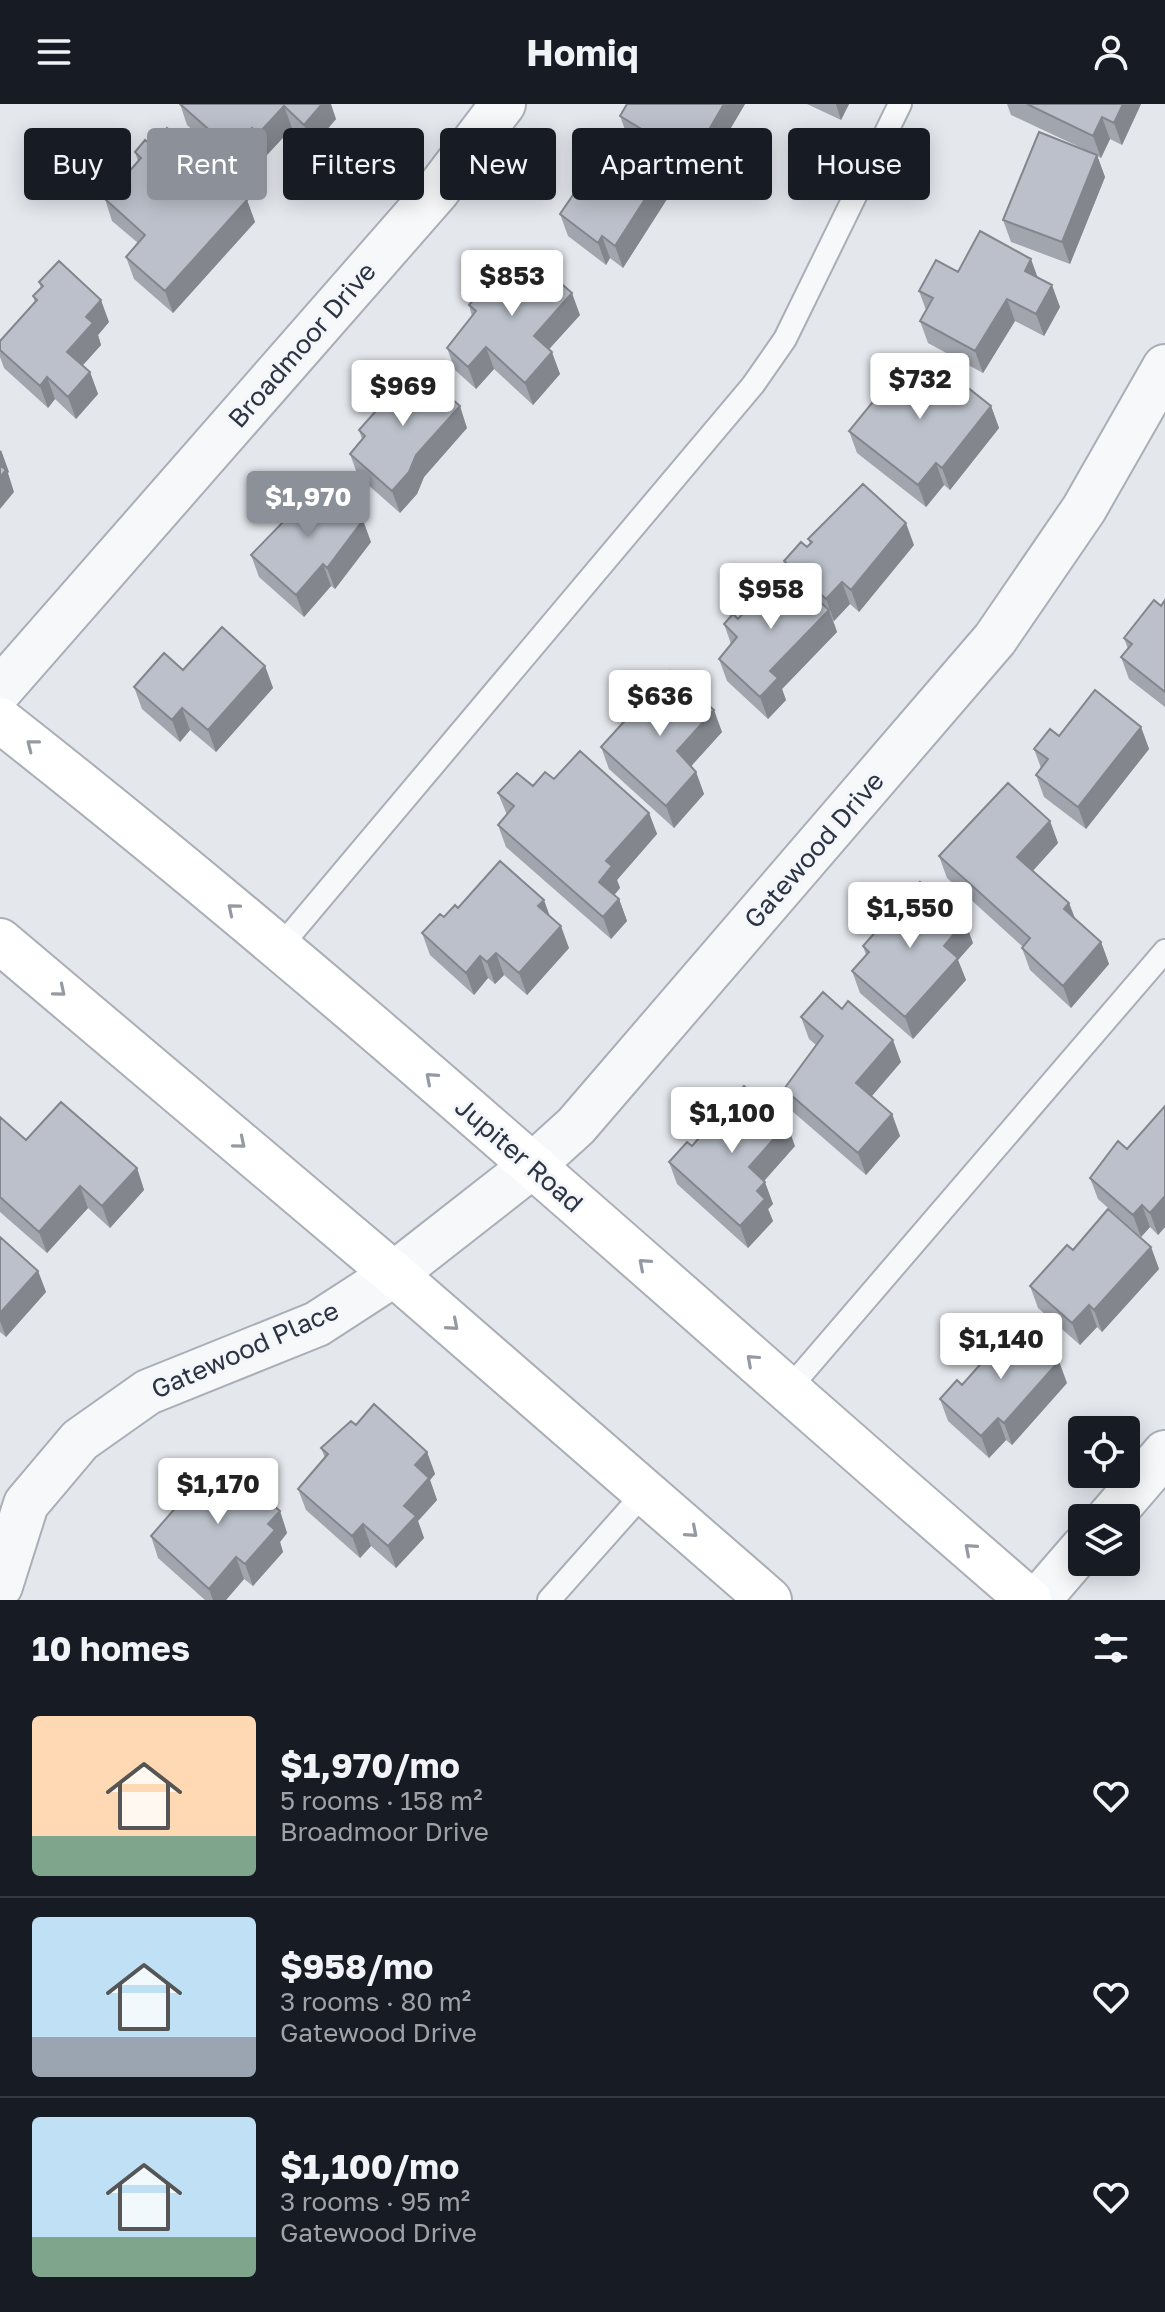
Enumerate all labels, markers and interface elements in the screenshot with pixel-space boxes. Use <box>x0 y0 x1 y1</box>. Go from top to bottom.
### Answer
icon: menu <box>32 30 76 74</box>
icon: person <box>1089 30 1133 74</box>
text: Homiq <box>526 31 639 74</box>
chip: Buy <box>24 128 131 200</box>
chip: Rent <box>147 128 267 200</box>
chip: Filters <box>283 128 424 200</box>
chip: New <box>440 128 556 200</box>
chip: Apartment <box>572 128 772 200</box>
chip: House <box>788 128 930 200</box>
pin: $853 <box>465 250 559 318</box>
street label: Broadmoor Drive <box>221 256 382 434</box>
text: $853 <box>479 260 545 291</box>
pin: $732 <box>873 353 967 421</box>
pin: $969 <box>356 360 450 428</box>
text: $732 <box>888 363 952 394</box>
text: $969 <box>370 370 436 401</box>
pin: $1,970 <box>243 471 373 539</box>
text: $1,970 <box>265 481 351 512</box>
pin: $958 <box>724 563 818 631</box>
text: $958 <box>738 573 804 604</box>
pin: $636 <box>613 670 707 738</box>
text: $636 <box>627 680 693 711</box>
one-way arrow <box>26 740 41 754</box>
street label: Gatewood Drive <box>737 765 890 934</box>
pin: $1,550 <box>845 882 975 950</box>
text: $1,550 <box>866 892 954 923</box>
one-way arrow <box>228 904 243 919</box>
one-way arrow <box>51 981 65 996</box>
one-way arrow <box>425 1073 440 1088</box>
pin: $1,100 <box>667 1087 797 1155</box>
street label: Jupiter Road <box>449 1091 589 1218</box>
text: $1,100 <box>689 1097 775 1128</box>
one-way arrow <box>231 1133 246 1148</box>
one-way arrow <box>638 1259 653 1274</box>
street label: Gatewood Place <box>146 1294 343 1405</box>
pin: $1,140 <box>936 1313 1066 1381</box>
one-way arrow <box>443 1315 458 1330</box>
text: $1,140 <box>958 1323 1044 1354</box>
one-way arrow <box>747 1355 762 1370</box>
map controls <box>1068 1416 1140 1576</box>
button: locate <box>1068 1416 1140 1488</box>
pin: $1,170 <box>153 1458 283 1526</box>
text: $1,170 <box>176 1468 260 1499</box>
button: layers <box>1068 1504 1140 1576</box>
one-way arrow <box>682 1522 697 1537</box>
one-way arrow <box>964 1544 979 1559</box>
icon: filters <box>1089 1626 1133 1670</box>
text: 10 homes <box>32 1628 190 1668</box>
text: $1,970/mo <box>280 1745 460 1785</box>
icon: home <box>96 1748 192 1844</box>
icon: heart <box>1089 1774 1133 1818</box>
text: 5 rooms · 158 m² <box>280 1785 483 1816</box>
text: Broadmoor Drive <box>280 1816 489 1847</box>
text: $958/mo <box>280 1946 433 1986</box>
icon: home <box>96 1949 192 2045</box>
icon: heart <box>1089 1975 1133 2019</box>
text: 3 rooms · 80 m² <box>280 1986 471 2017</box>
text: Gatewood Drive <box>280 2017 477 2048</box>
text: $1,100/mo <box>280 2146 459 2186</box>
icon: home <box>96 2149 192 2245</box>
icon: heart <box>1089 2175 1133 2219</box>
text: 3 rooms · 95 m² <box>280 2186 470 2217</box>
text: Gatewood Drive <box>280 2217 477 2248</box>

